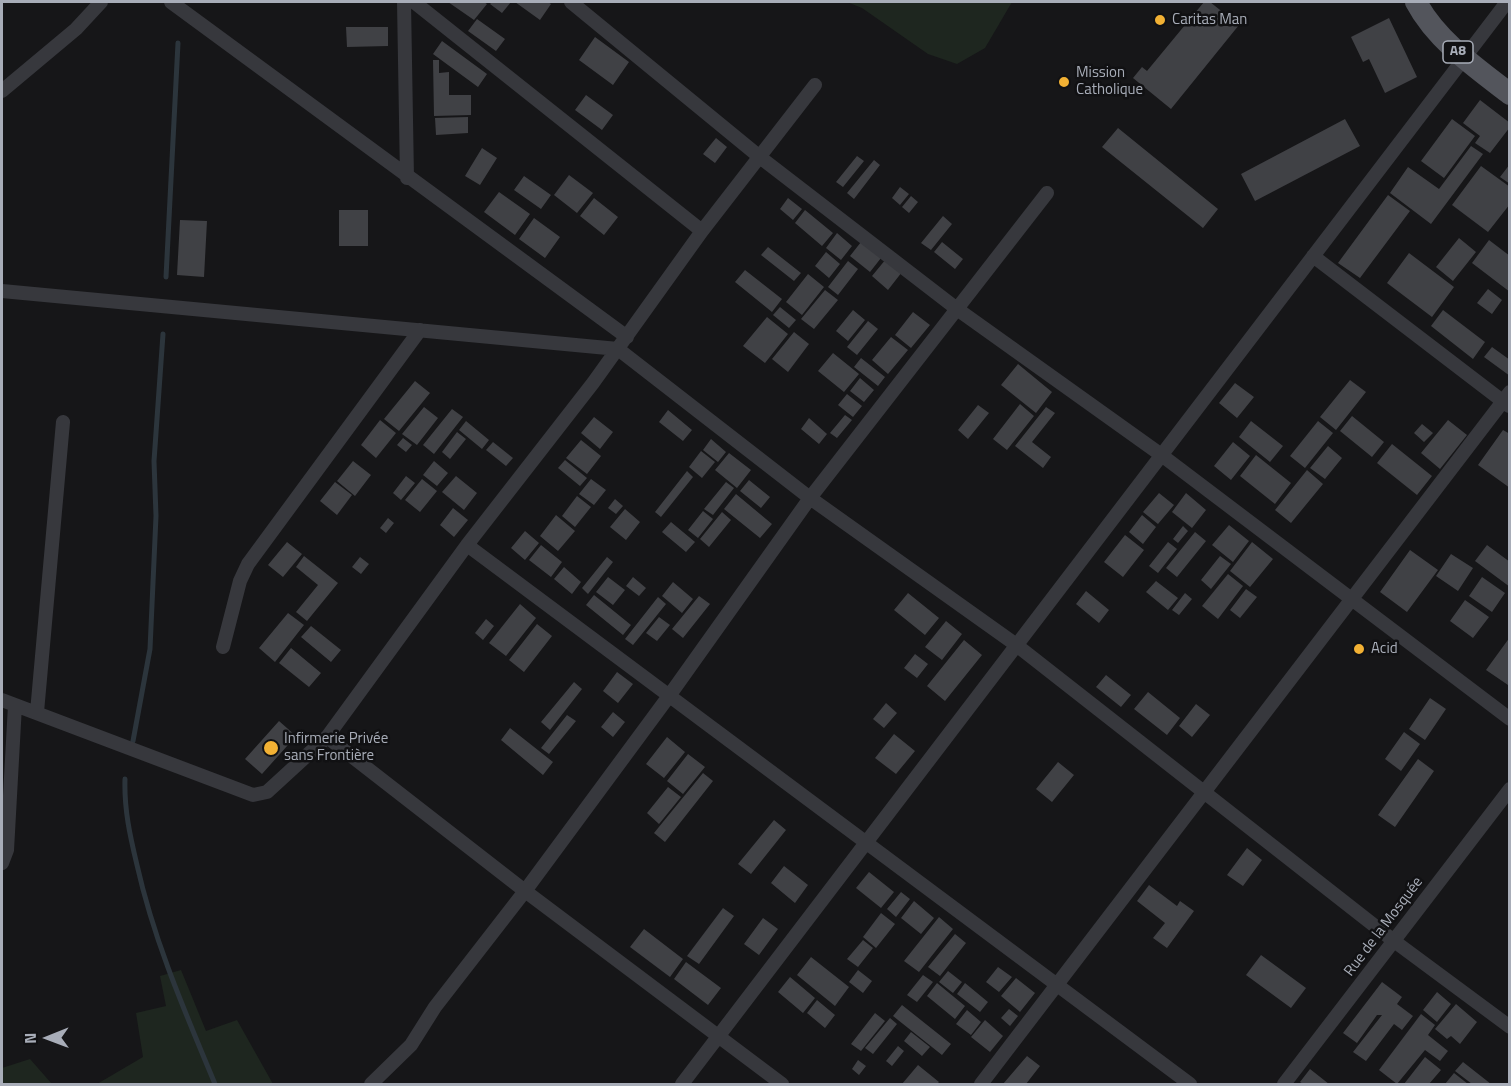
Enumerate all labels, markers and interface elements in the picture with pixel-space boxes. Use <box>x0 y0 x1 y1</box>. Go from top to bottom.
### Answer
place label: Caritas Man <box>1172 11 1247 29</box>
marker: Caritas Man <box>1153 13 1167 27</box>
road number: A8 <box>1443 41 1473 63</box>
place label: Mission Catholique <box>1076 64 1143 99</box>
marker: Mission Catholique <box>1057 75 1071 89</box>
place label: Acid <box>1371 640 1398 658</box>
marker: Acid <box>1352 642 1366 656</box>
place label: Infirmerie Privée sans Frontière <box>284 730 388 765</box>
marker: Infirmerie Privée sans Frontière <box>262 739 280 757</box>
street label: Rue de la Mosquée <box>1341 874 1427 980</box>
north arrow <box>18 1008 78 1068</box>
text: N <box>18 1033 42 1044</box>

